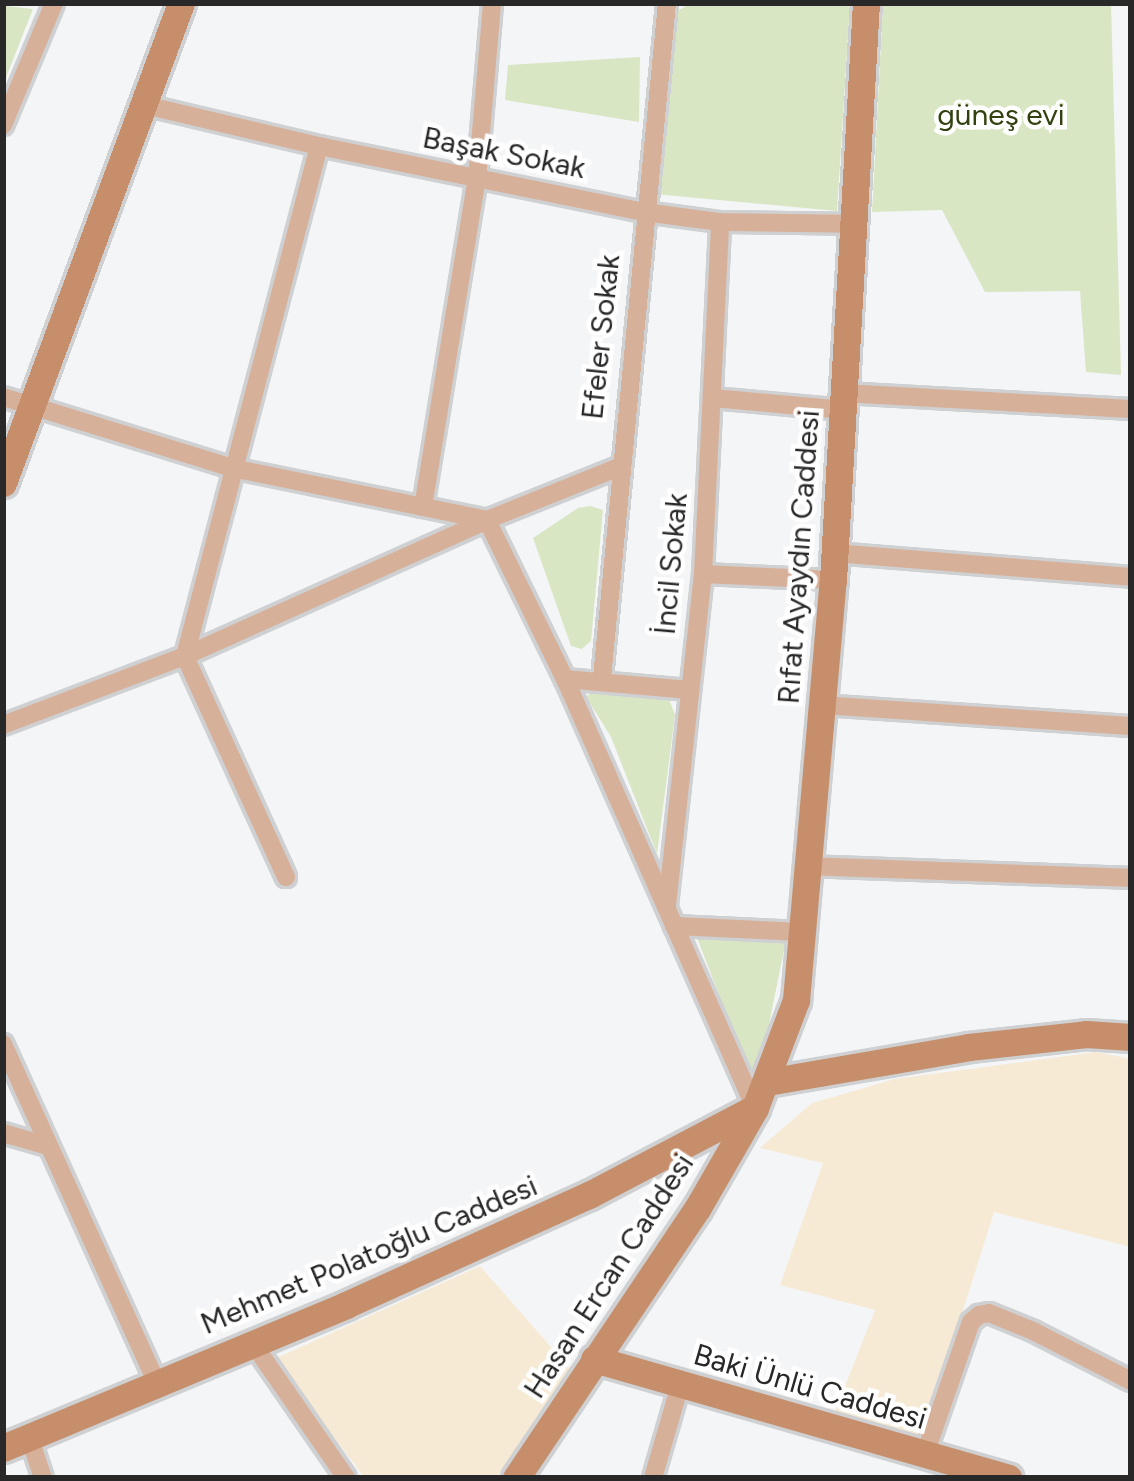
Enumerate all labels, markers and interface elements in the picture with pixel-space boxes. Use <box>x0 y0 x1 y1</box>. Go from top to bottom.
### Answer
park label: güneş evi <box>937 97 1065 133</box>
street label: Başak Sokak <box>420 120 588 186</box>
street label: Efeler Sokak <box>574 253 628 421</box>
street label: Rıfat Ayaydın Caddesi <box>771 409 827 705</box>
street label: İncil Sokak <box>647 492 695 636</box>
street label: Hasan Ercan Caddesi <box>516 1147 702 1405</box>
street label: Mehmet Polatoğlu Caddesi <box>195 1168 543 1342</box>
street label: Baki Ünlü Caddesi <box>689 1337 931 1437</box>

